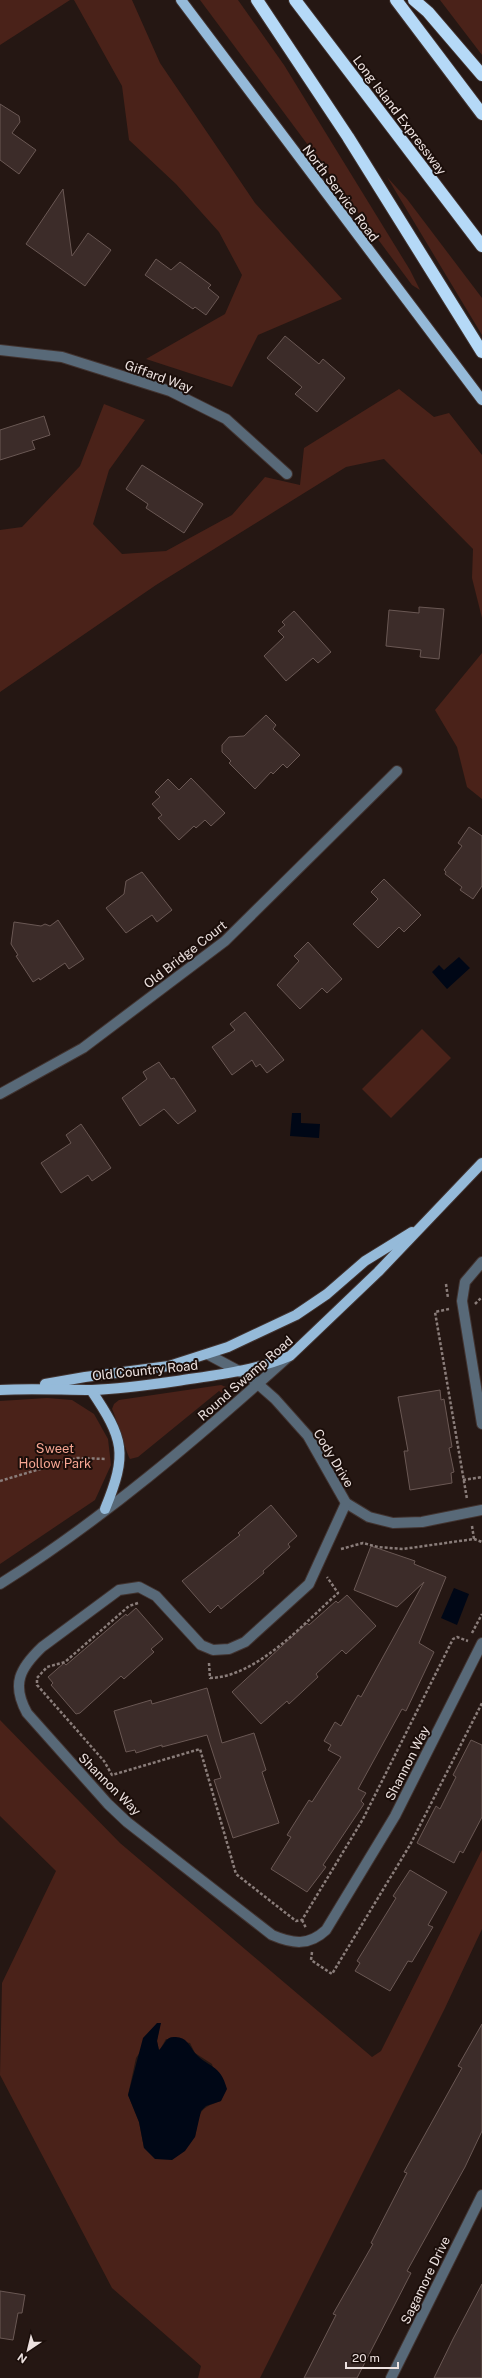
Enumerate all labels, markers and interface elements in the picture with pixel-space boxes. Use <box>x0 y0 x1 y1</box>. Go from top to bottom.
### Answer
street label: Long Island Expressway <box>350 53 449 178</box>
street label: North Service Road <box>299 142 382 245</box>
street label: Giffard Way <box>123 357 195 396</box>
street label: Old Bridge Court <box>141 917 230 991</box>
street label: Round Swamp Road <box>195 1333 296 1424</box>
street label: Old Country Road <box>91 1357 199 1384</box>
street label: Cody Drive <box>310 1426 357 1490</box>
park label: Sweet Hollow Park <box>19 1441 91 1471</box>
street label: Shannon Way <box>382 1723 433 1803</box>
street label: Shannon Way <box>75 1750 144 1819</box>
street label: Sagamore Drive <box>398 2234 453 2327</box>
north arrow <box>8 2330 48 2370</box>
scale bar <box>346 2344 398 2370</box>
text: N <box>15 2351 29 2366</box>
text: 20 m <box>352 2351 380 2365</box>

